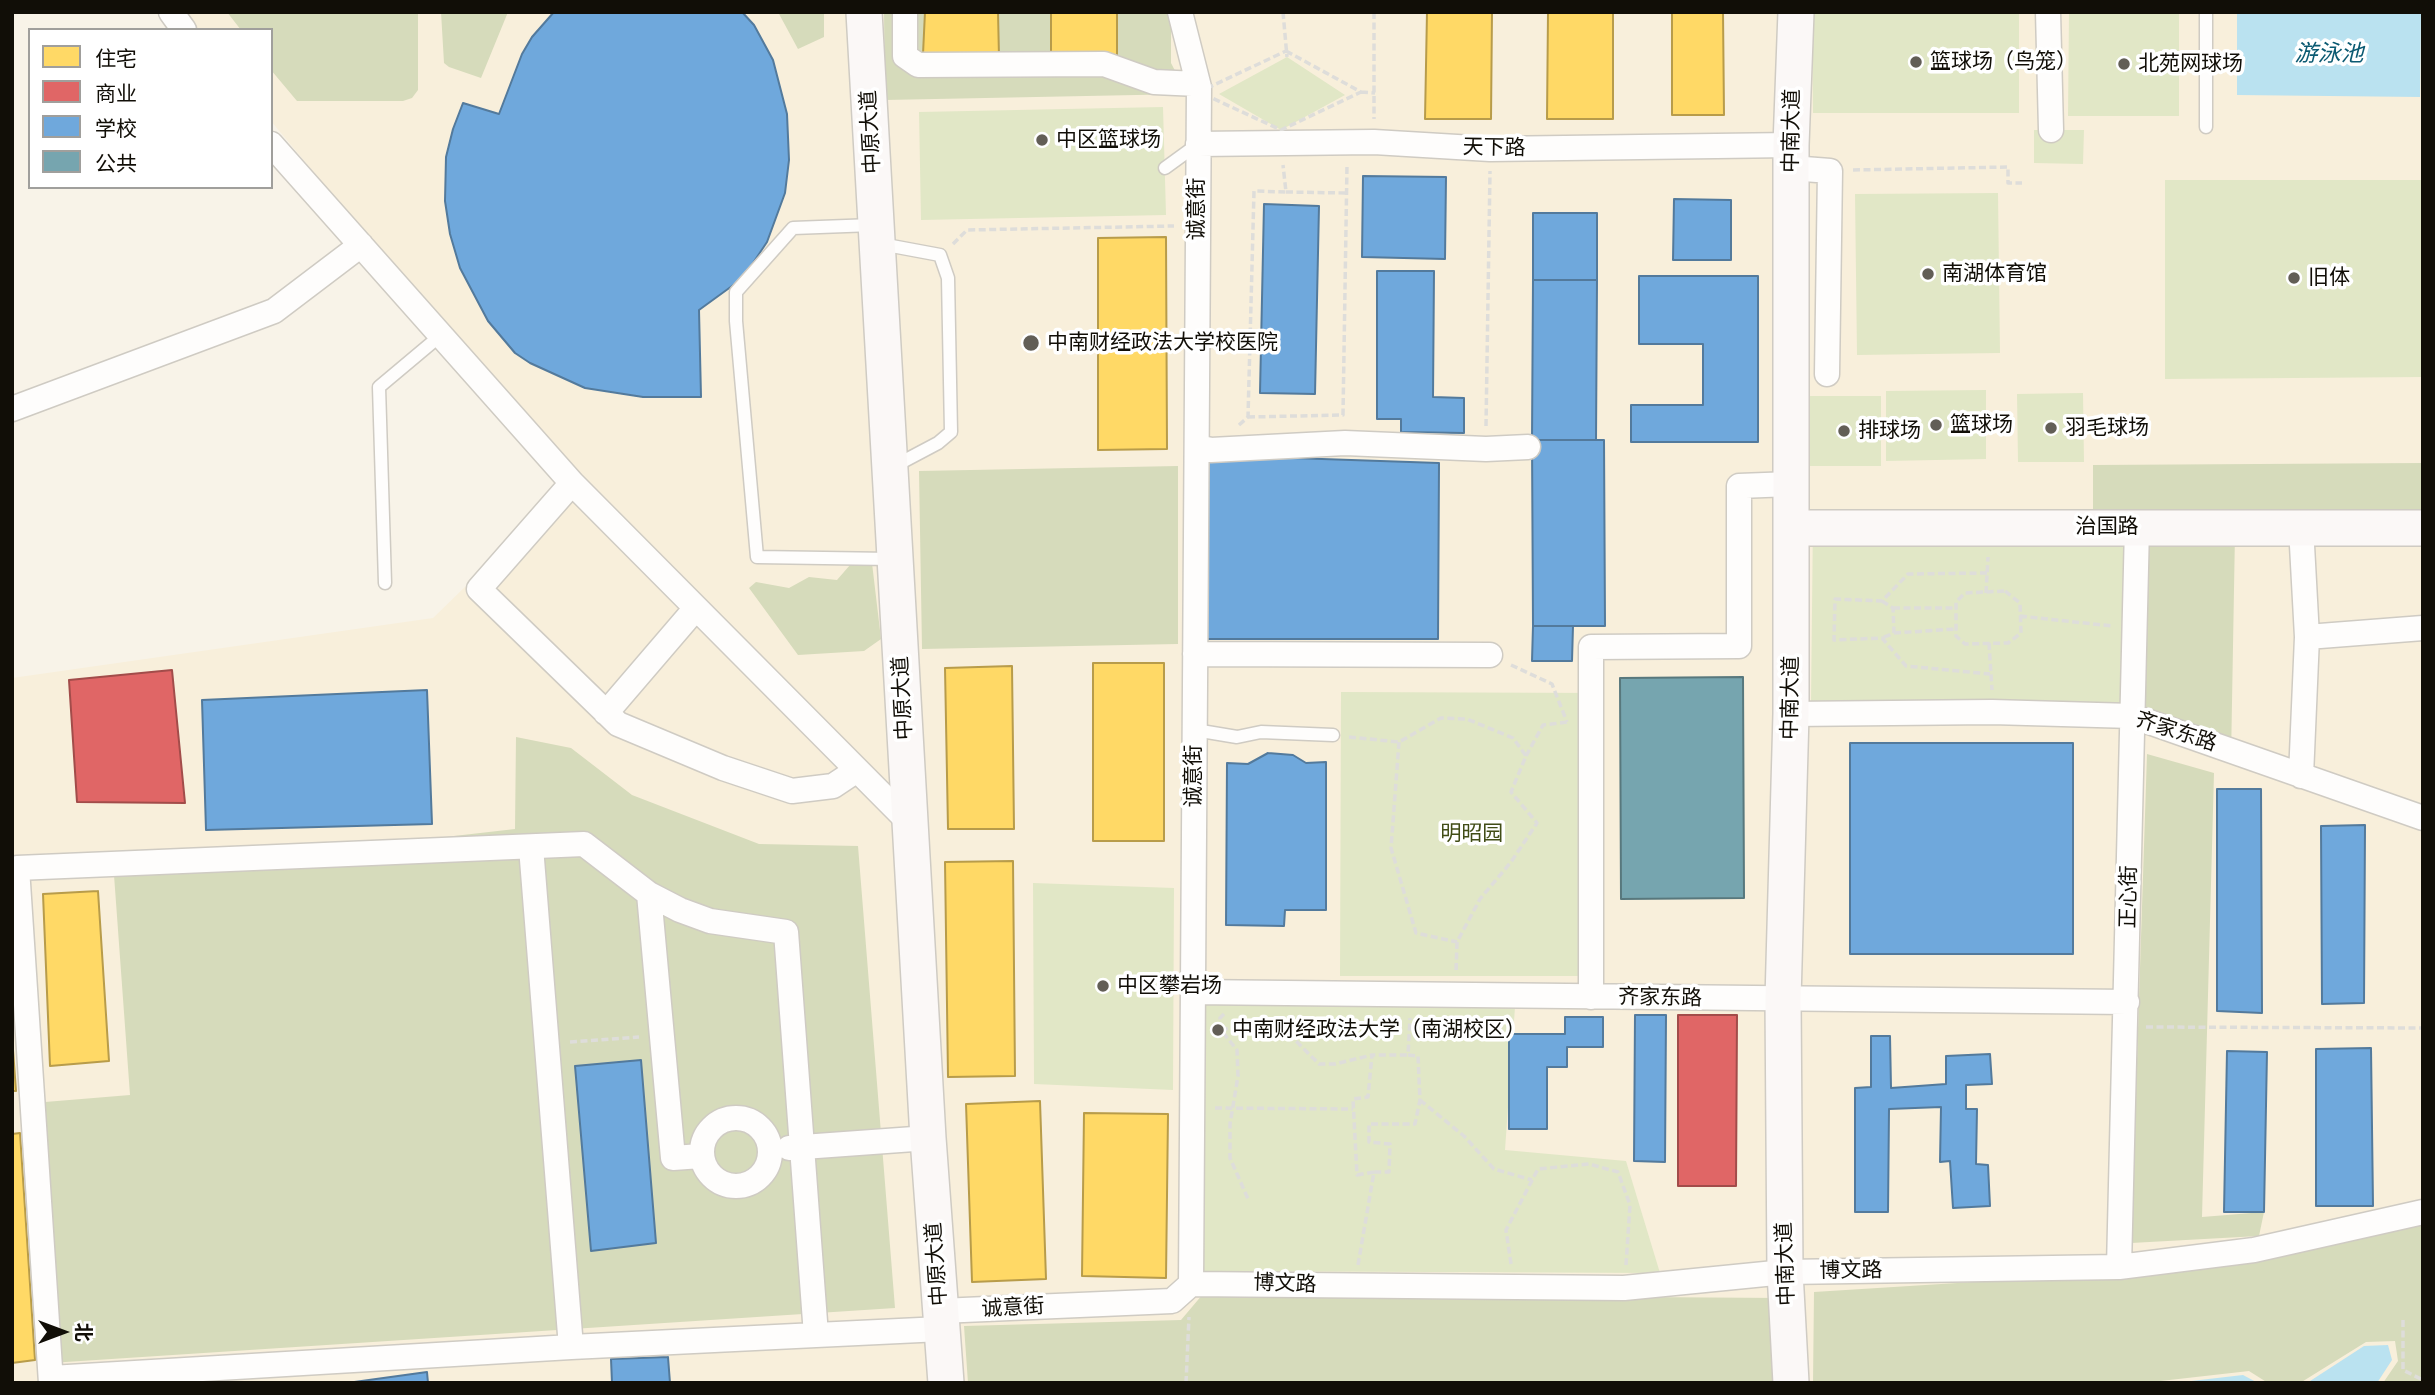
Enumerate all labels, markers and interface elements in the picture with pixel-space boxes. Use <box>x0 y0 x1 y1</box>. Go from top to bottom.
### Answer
legend <box>28 28 273 189</box>
water label: 游泳池 <box>2295 40 2363 68</box>
text: 住宅 <box>95 44 137 72</box>
place label: 篮球场（鸟笼） <box>1930 49 2077 75</box>
place label: 北苑网球场 <box>2138 51 2243 77</box>
marker: 篮球场（鸟笼） <box>1908 54 1924 70</box>
marker: 北苑网球场 <box>2116 56 2132 72</box>
text: 商业 <box>95 79 137 107</box>
street label: 中原大道 <box>856 89 886 175</box>
street label: 中南大道 <box>1779 89 1805 173</box>
text: 学校 <box>95 114 137 142</box>
place label: 中区篮球场 <box>1056 127 1161 153</box>
marker: 中区篮球场 <box>1034 132 1050 148</box>
street label: 天下路 <box>1462 135 1526 161</box>
text: 公共 <box>95 149 137 177</box>
street label: 诚意街 <box>1184 178 1210 240</box>
place label: 南湖体育馆 <box>1942 261 2047 287</box>
place label: 旧体 <box>2308 265 2350 291</box>
marker: 南湖体育馆 <box>1920 266 1936 282</box>
marker: 旧体 <box>2286 270 2302 286</box>
place label: 中南财经政法大学校医院 <box>1047 330 1278 356</box>
marker: 中南财经政法大学校医院 <box>1021 333 1041 353</box>
place label: 篮球场 <box>1950 412 2013 438</box>
place label: 羽毛球场 <box>2065 415 2149 441</box>
marker: 篮球场 <box>1928 417 1944 433</box>
place label: 排球场 <box>1858 418 1921 444</box>
marker: 羽毛球场 <box>2043 420 2059 436</box>
marker: 排球场 <box>1836 423 1852 439</box>
street label: 治国路 <box>2076 514 2138 540</box>
street label: 中原大道 <box>888 655 918 741</box>
street label: 中南大道 <box>1778 656 1804 740</box>
street label: 齐家东路 <box>2132 707 2220 757</box>
street label: 诚意街 <box>1181 745 1207 807</box>
park label: 明昭园 <box>1441 821 1503 847</box>
street label: 正心街 <box>2116 865 2142 929</box>
place label: 中区攀岩场 <box>1117 973 1222 999</box>
marker: 中区攀岩场 <box>1095 978 1111 994</box>
street label: 齐家东路 <box>1618 985 1702 1011</box>
place label: 中南财经政法大学（南湖校区） <box>1232 1017 1526 1043</box>
marker: 中南财经政法大学（南湖校区） <box>1210 1022 1226 1038</box>
street label: 中原大道 <box>922 1221 952 1307</box>
street label: 中南大道 <box>1772 1222 1800 1306</box>
street label: 博文路 <box>1819 1258 1883 1284</box>
street label: 博文路 <box>1253 1270 1317 1298</box>
street label: 诚意街 <box>981 1294 1045 1322</box>
north arrow <box>28 1297 98 1367</box>
text: 北 <box>72 1322 96 1342</box>

